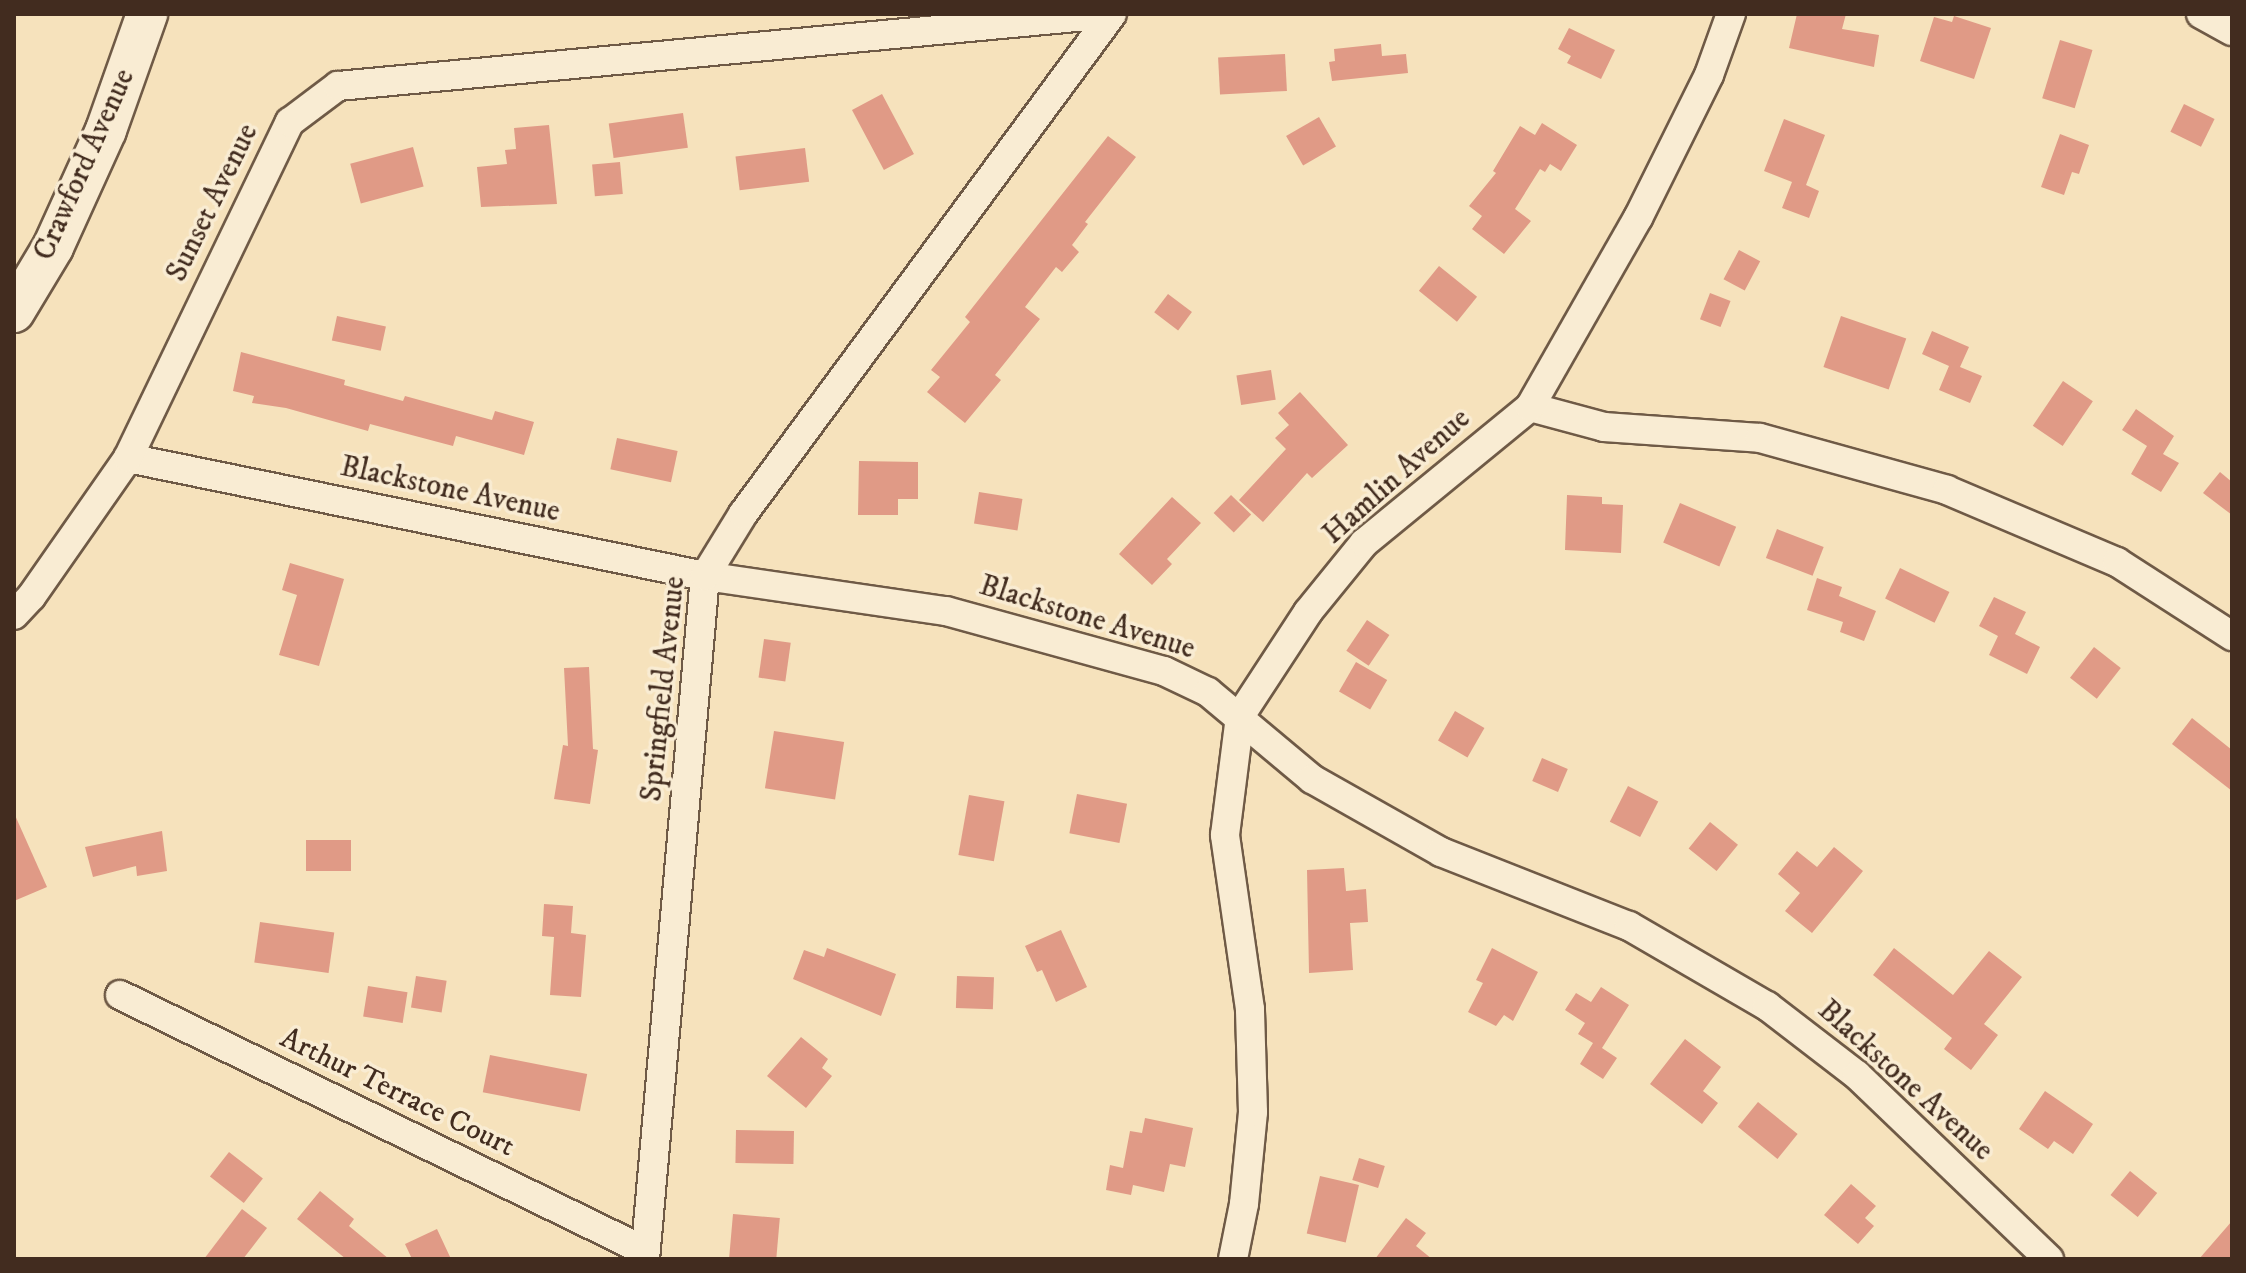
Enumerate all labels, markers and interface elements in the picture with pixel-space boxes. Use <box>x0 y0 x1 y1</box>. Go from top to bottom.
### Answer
street label: Crawford Avenue <box>27 64 143 266</box>
street label: Sunset Avenue <box>159 118 267 288</box>
street label: Hamlin Avenue <box>1316 401 1478 553</box>
street label: Blackstone Avenue <box>337 449 563 531</box>
street label: Blackstone Avenue <box>975 568 1199 668</box>
street label: Springfield Avenue <box>634 575 694 803</box>
street label: Blackstone Avenue <box>1810 993 2000 1169</box>
street label: Arthur Terrace Court <box>274 1021 520 1165</box>

